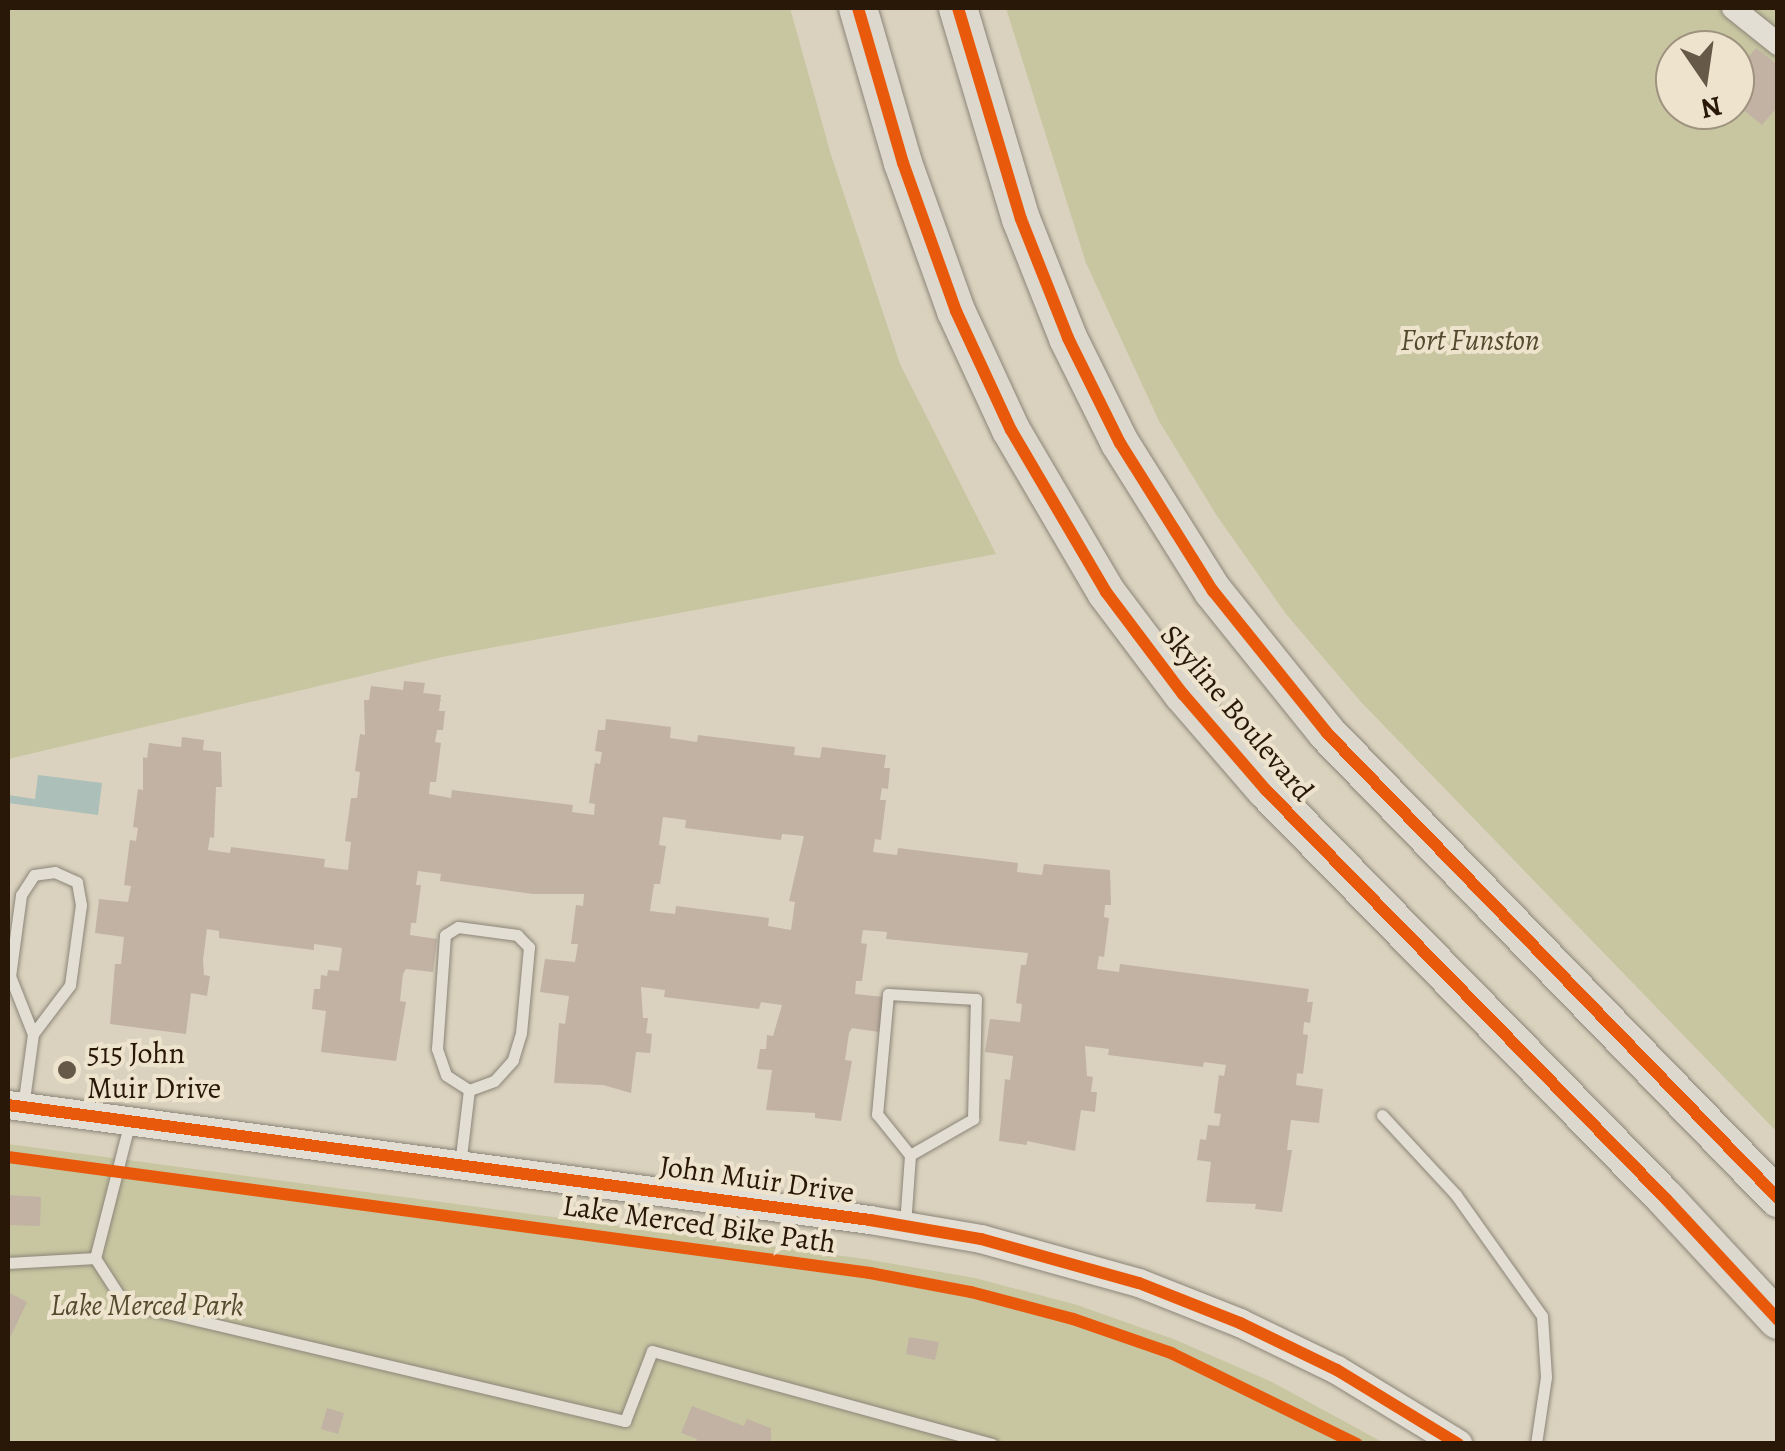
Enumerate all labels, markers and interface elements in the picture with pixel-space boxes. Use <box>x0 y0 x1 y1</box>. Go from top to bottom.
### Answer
north arrow <box>1655 30 1755 130</box>
text: N <box>1697 86 1726 128</box>
park label: Fort Funston <box>1400 322 1540 358</box>
street label: Skyline Boulevard <box>1153 617 1321 809</box>
place label: 515 John Muir Drive <box>87 1035 221 1106</box>
marker: 515 John Muir Drive <box>56 1059 78 1081</box>
street label: John Muir Drive <box>657 1148 857 1210</box>
street label: Lake Merced Bike Path <box>560 1187 838 1261</box>
park label: Lake Merced Park <box>50 1287 244 1323</box>

